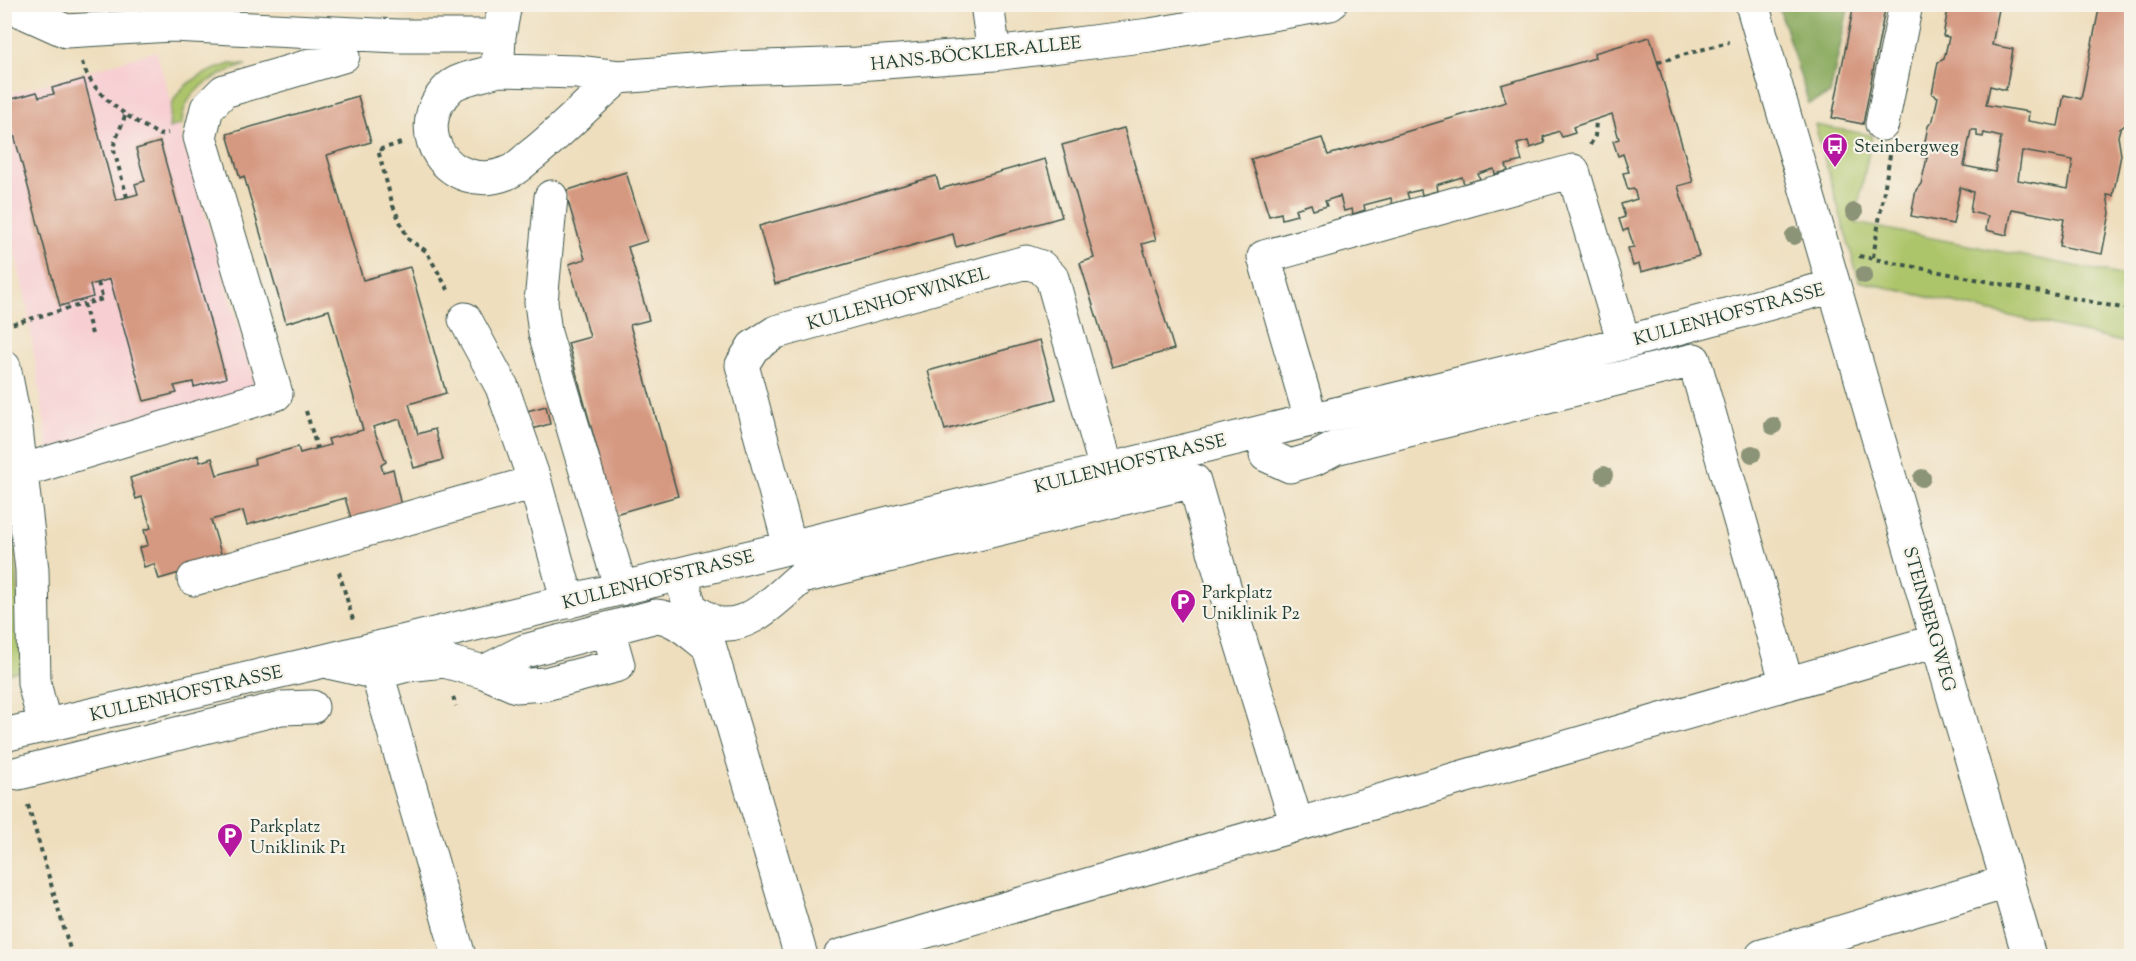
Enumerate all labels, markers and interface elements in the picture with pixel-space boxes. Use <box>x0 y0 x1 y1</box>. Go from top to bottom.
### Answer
street label: HANS-BÖCKLER-ALLEE <box>870 31 1083 79</box>
bus stop icon: Steinbergweg <box>1820 131 1850 169</box>
place label: Steinbergweg <box>1854 135 1959 161</box>
street label: KULLENHOFWINKEL <box>804 261 993 338</box>
street label: KULLENHOFSTRASSE <box>1631 278 1828 354</box>
street label: KULLENHOFSTRASSE <box>1032 428 1229 501</box>
street label: KULLENHOFSTRASSE <box>560 544 757 617</box>
street label: STEINBERGWEG <box>1895 544 1961 695</box>
place label: Parkplatz Uniklinik P2 <box>1202 581 1300 628</box>
parking icon: Parkplatz Uniklinik P2 <box>1168 587 1198 625</box>
street label: KULLENHOFSTRASSE <box>88 660 285 730</box>
place label: Parkplatz Uniklinik P1 <box>250 815 346 862</box>
parking icon: Parkplatz Uniklinik P1 <box>215 821 245 859</box>

